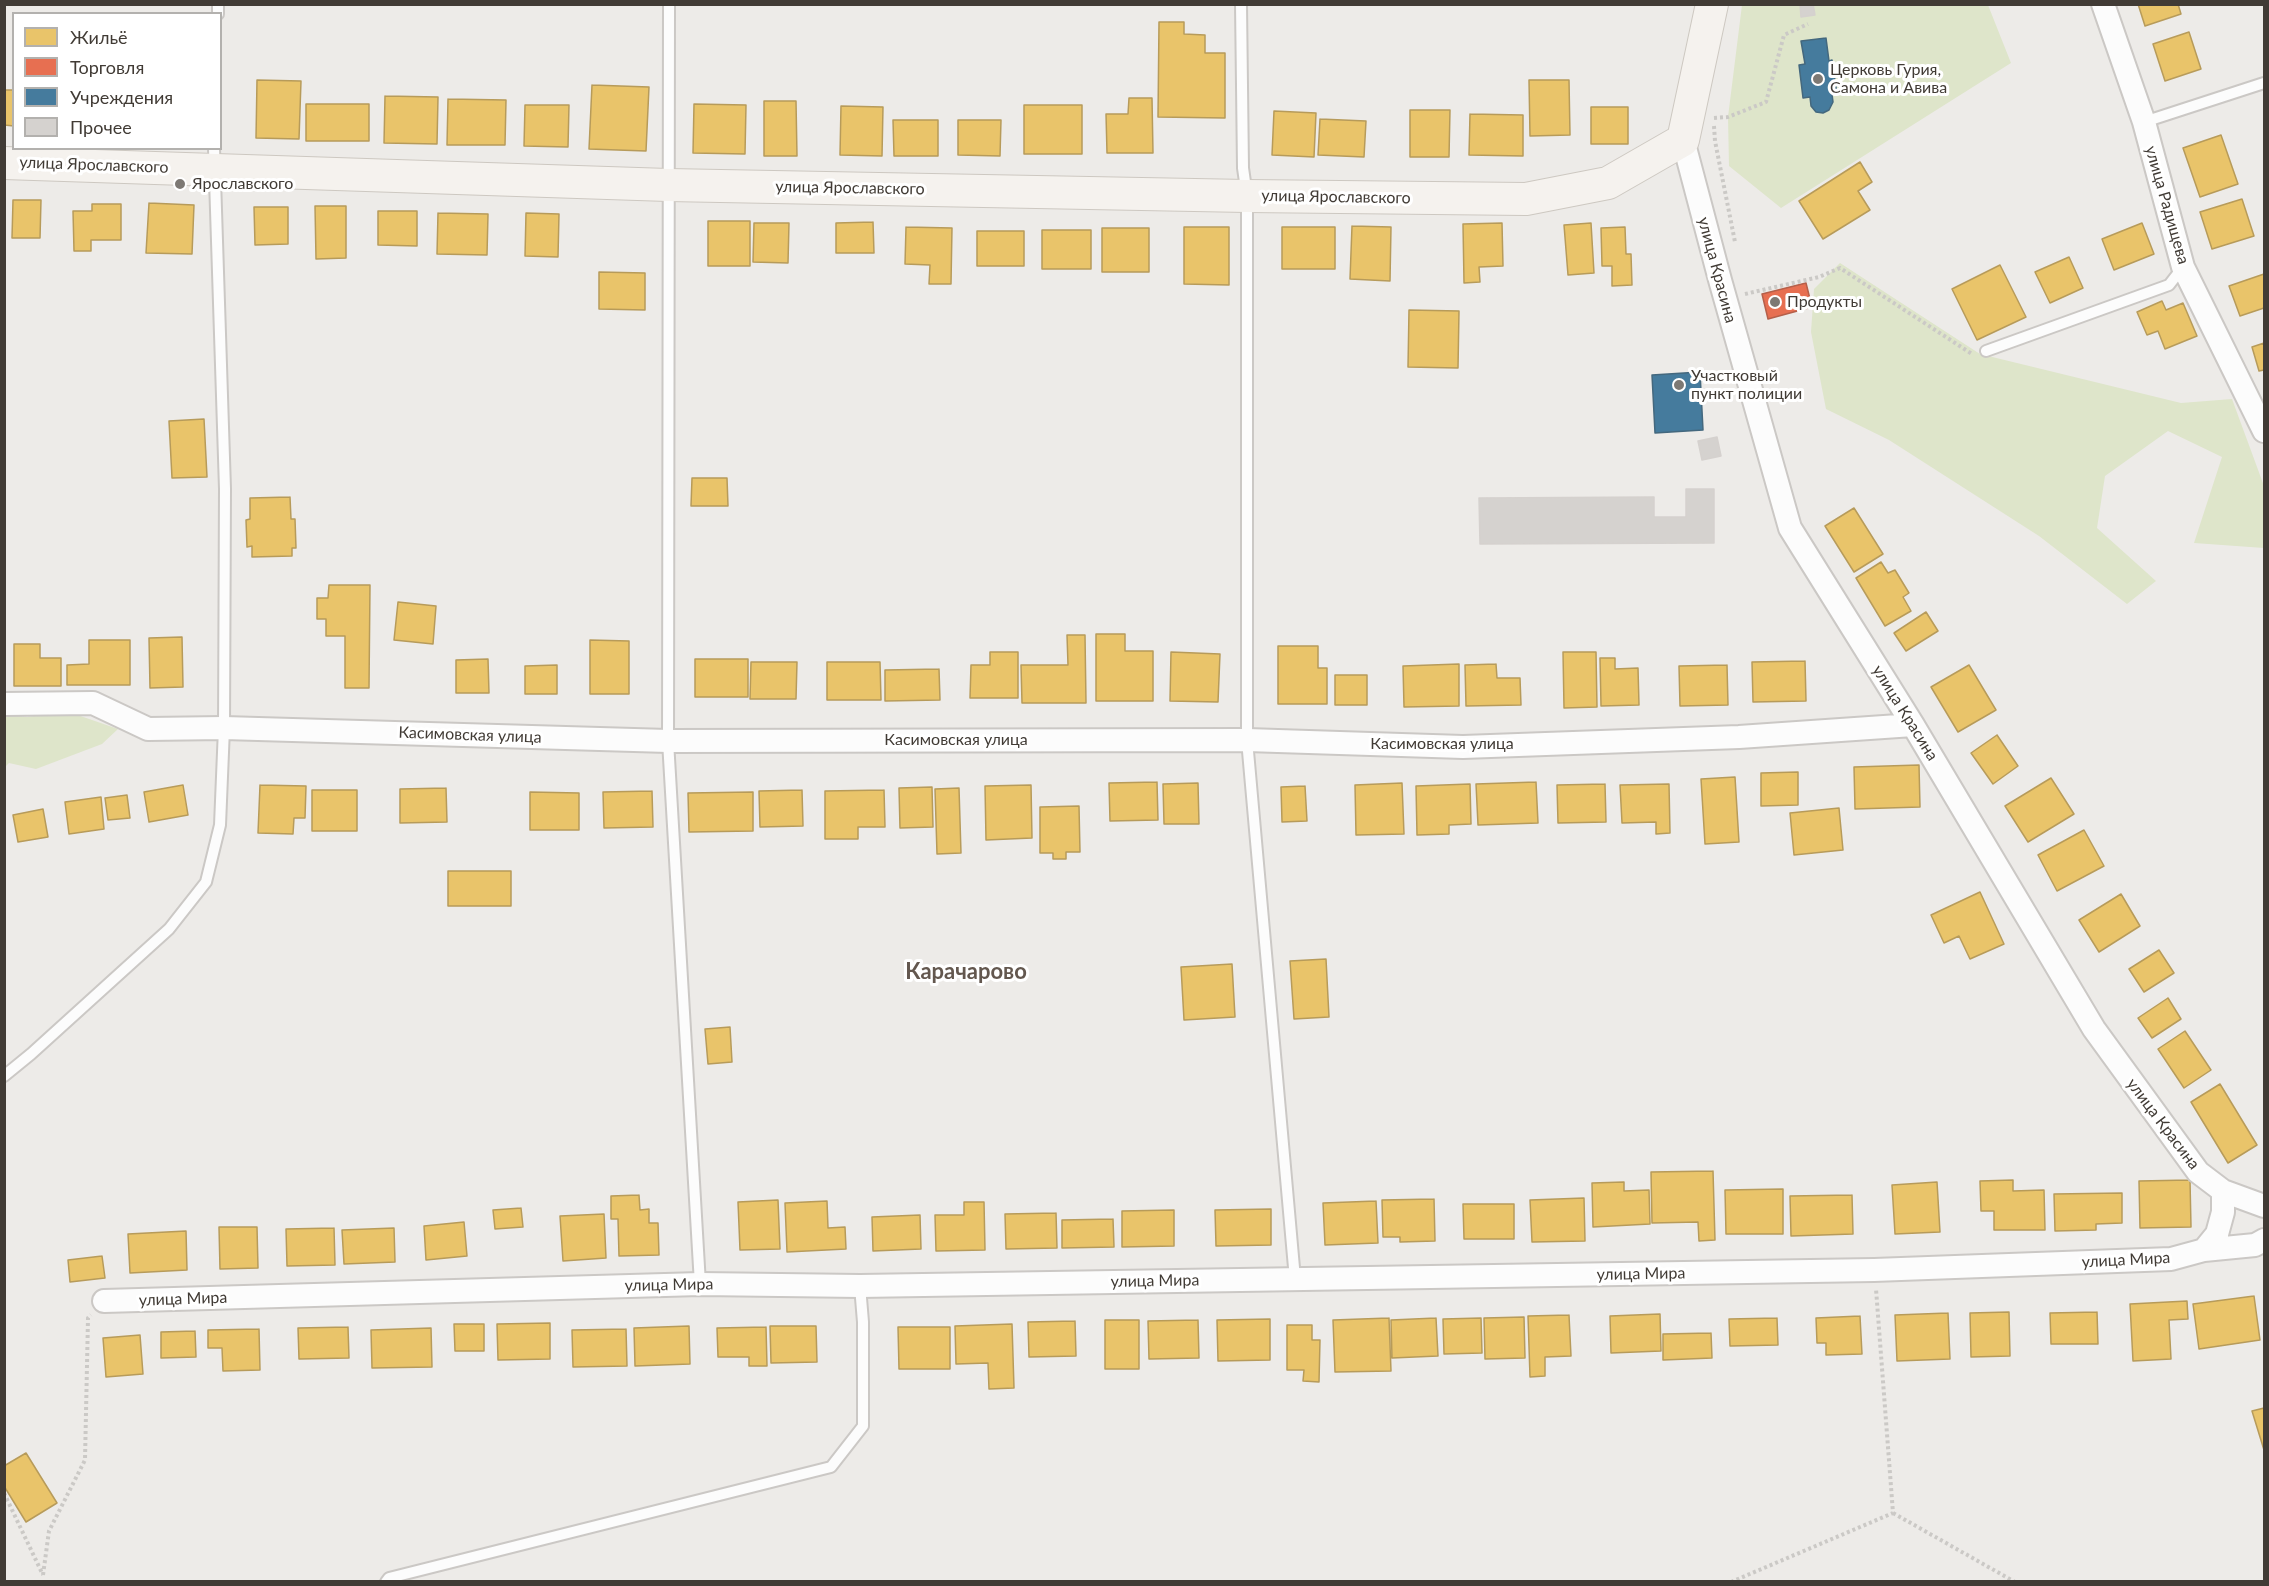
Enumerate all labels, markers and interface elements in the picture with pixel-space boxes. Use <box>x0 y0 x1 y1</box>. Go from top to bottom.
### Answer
legend <box>12 12 222 150</box>
text: Жильё <box>70 26 128 48</box>
text: Торговля <box>70 56 144 78</box>
place label: Церковь Гурия, Самона и Авива <box>1830 60 1947 98</box>
marker: Церковь Гурия, Самона и Авива <box>1811 72 1825 86</box>
text: Учреждения <box>70 86 173 108</box>
text: Прочее <box>70 116 132 138</box>
street label: улица Радищева <box>2141 144 2193 266</box>
street label: улица Ярославского <box>19 153 169 177</box>
place label: Ярославского <box>192 174 293 194</box>
marker: Ярославского <box>173 177 187 191</box>
street label: улица Ярославского <box>775 177 925 199</box>
street label: улица Ярославского <box>1261 186 1411 208</box>
street label: улица Красина <box>1694 215 1740 325</box>
place label: Продукты <box>1787 292 1862 312</box>
marker: Продукты <box>1768 295 1782 309</box>
place label: Участковый пункт полиции <box>1691 366 1802 404</box>
marker: Участковый пункт полиции <box>1672 378 1686 392</box>
street label: улица Красина <box>1868 662 1942 764</box>
street label: Касимовская улица <box>398 723 542 747</box>
street label: Касимовская улица <box>884 730 1028 750</box>
street label: Касимовская улица <box>1370 734 1514 754</box>
district label: Карачарово <box>905 959 1027 985</box>
street label: улица Красина <box>2122 1075 2204 1173</box>
street label: улица Мира <box>2081 1248 2171 1272</box>
street label: улица Мира <box>1597 1264 1685 1284</box>
street label: улица Мира <box>1111 1271 1199 1291</box>
street label: улица Мира <box>625 1275 713 1295</box>
street label: улица Мира <box>138 1288 228 1310</box>

